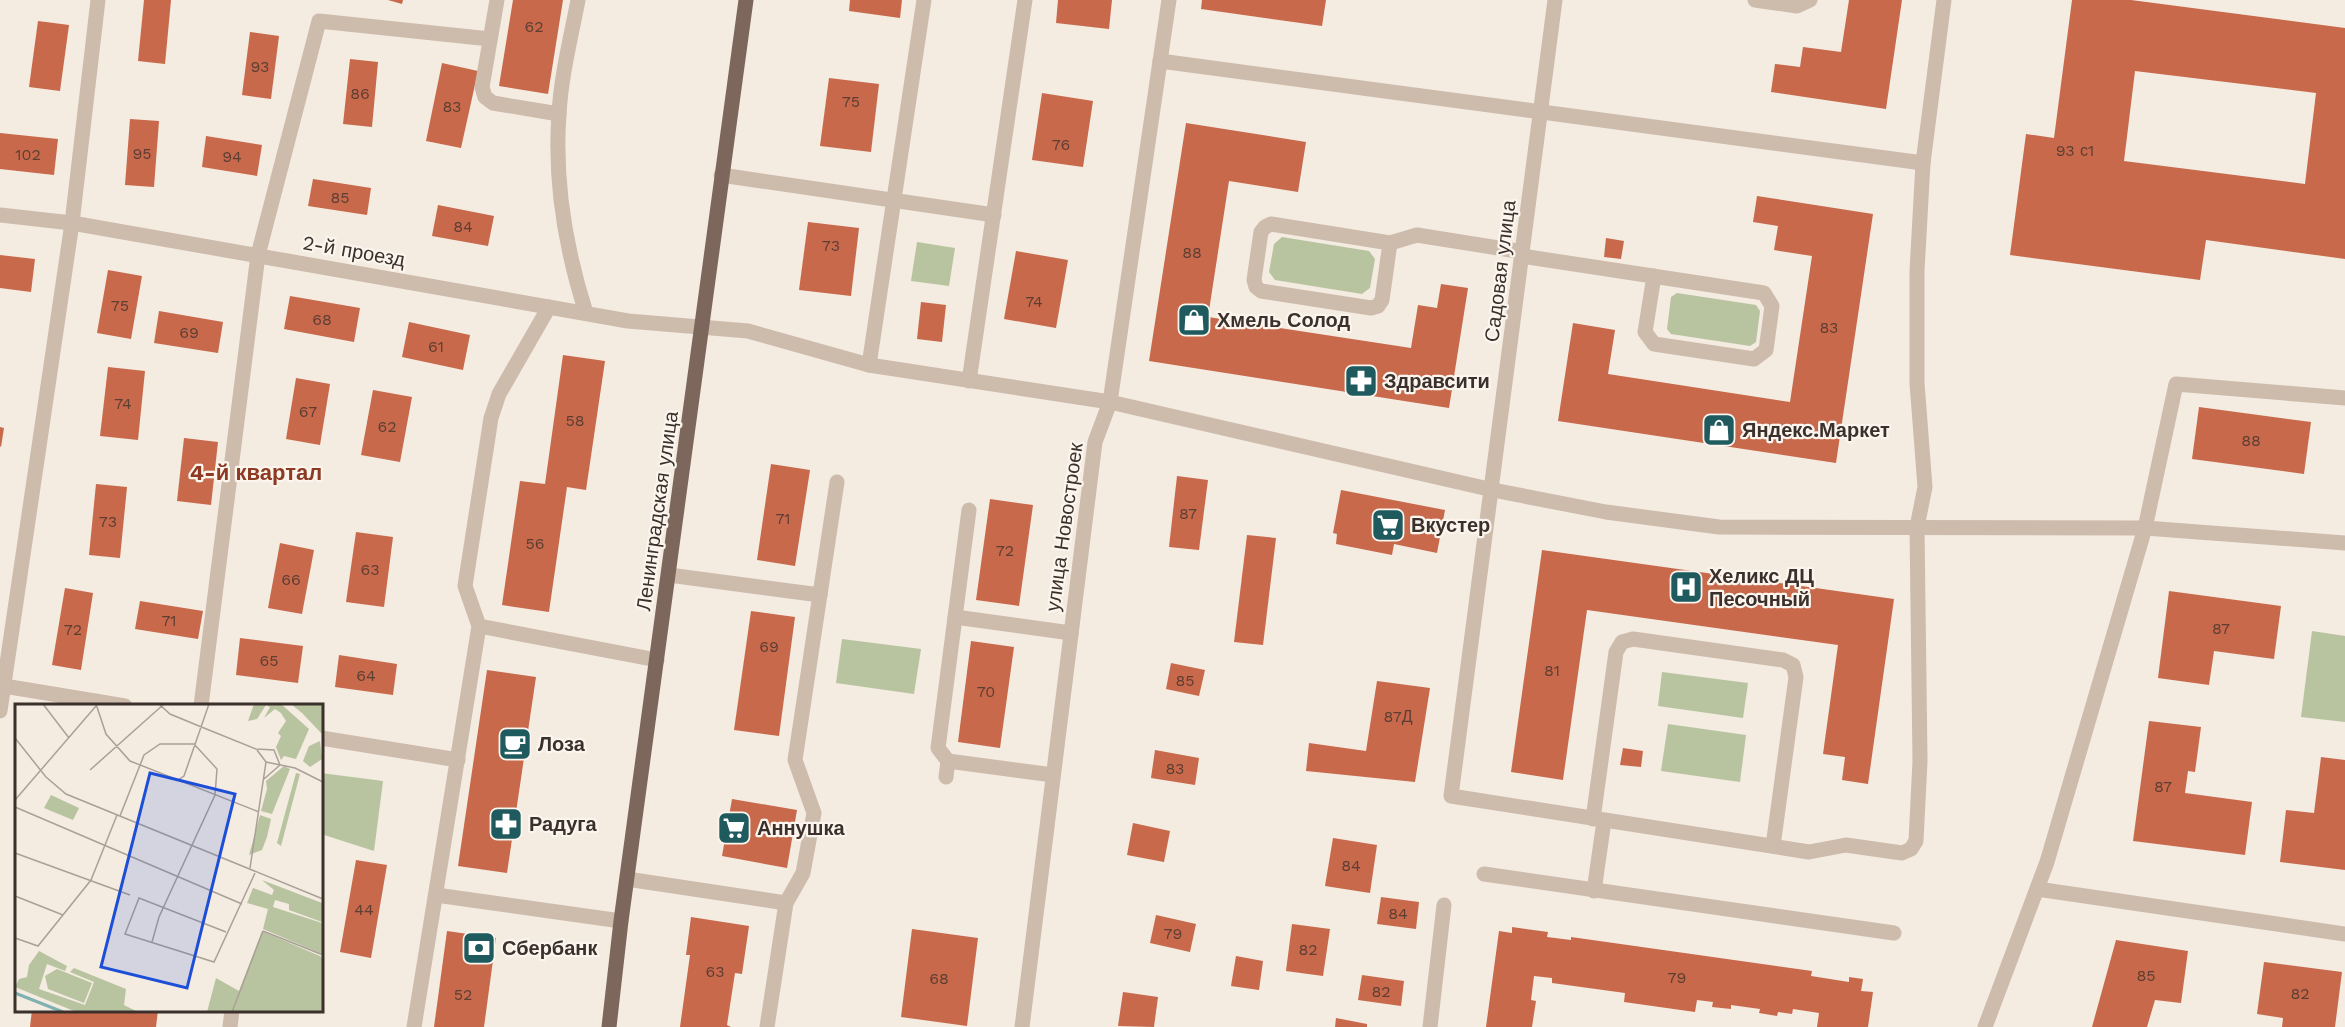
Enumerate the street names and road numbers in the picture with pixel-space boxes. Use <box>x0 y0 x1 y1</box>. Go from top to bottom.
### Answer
street label: Садовая улица <box>1479 198 1521 343</box>
street label: 2-й проезд <box>301 230 407 272</box>
street label: Ленинградская улица <box>631 409 683 613</box>
street label: улица Новостроек <box>1040 441 1088 613</box>

